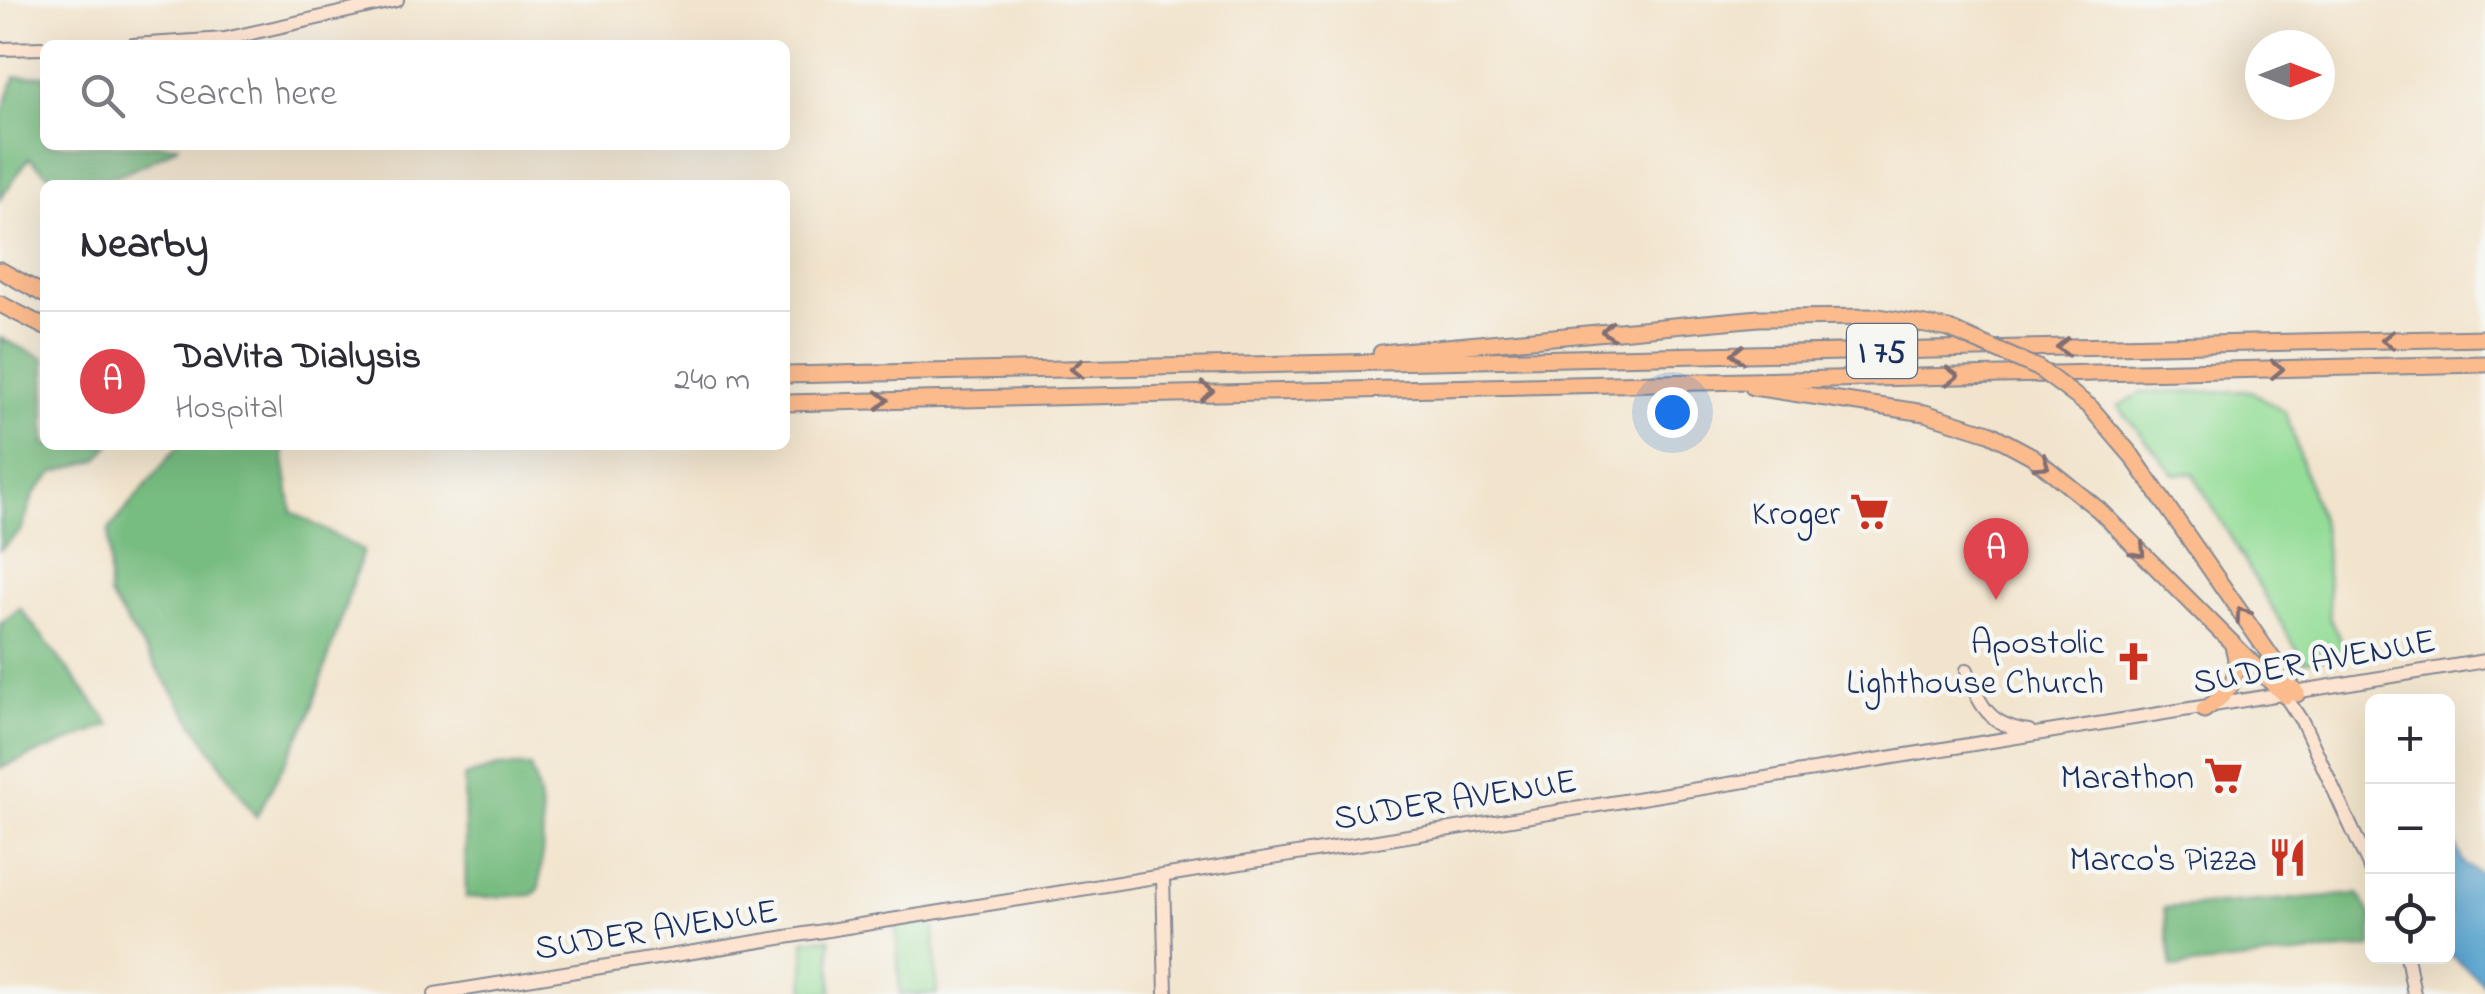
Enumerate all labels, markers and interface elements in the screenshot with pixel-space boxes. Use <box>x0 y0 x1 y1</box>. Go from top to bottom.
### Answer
north arrow <box>2245 30 2335 120</box>
search box <box>40 40 790 150</box>
text: Search here <box>155 67 337 123</box>
icon: search <box>75 68 130 123</box>
text: Nearby <box>80 215 208 276</box>
one-way arrow <box>1599 319 1615 341</box>
road number: I 75 <box>1847 324 1917 378</box>
one-way arrow <box>2379 329 2395 350</box>
text: DaVita Dialysis <box>175 330 421 386</box>
one-way arrow <box>2054 336 2070 358</box>
one-way arrow <box>1729 343 1744 365</box>
text: A <box>103 358 122 405</box>
text: 240 m <box>674 358 750 405</box>
one-way arrow <box>1069 358 1085 379</box>
one-way arrow <box>2270 358 2286 379</box>
one-way arrow <box>1945 365 1961 386</box>
one-way arrow <box>1200 381 1216 402</box>
text: Hospital <box>175 386 283 433</box>
your location <box>1647 387 1698 438</box>
one-way arrow <box>875 389 891 410</box>
one-way arrow <box>2032 452 2050 470</box>
place label: Kroger <box>1752 490 1840 541</box>
supermarket icon: Kroger <box>1849 491 1891 533</box>
pin: A <box>1964 518 2028 600</box>
one-way arrow <box>2127 539 2145 558</box>
one-way arrow <box>2236 606 2254 625</box>
street label: SUDER AVENUE <box>2189 617 2440 710</box>
place label: Apostolic Lighthouse Church <box>1846 619 2104 710</box>
church icon: Apostolic Lighthouse Church <box>2113 640 2155 682</box>
map controls <box>2365 694 2455 964</box>
button: + <box>2365 694 2455 784</box>
place label: Marathon <box>2060 754 2194 805</box>
supermarket icon: Marathon <box>2203 755 2245 797</box>
street label: SUDER AVENUE <box>1330 757 1581 846</box>
button: − <box>2365 784 2455 874</box>
place label: Marco's Pizza <box>2069 836 2257 887</box>
restaurant icon: Marco's Pizza <box>2266 837 2308 879</box>
button: locate <box>2365 874 2455 964</box>
street label: SUDER AVENUE <box>531 887 782 976</box>

